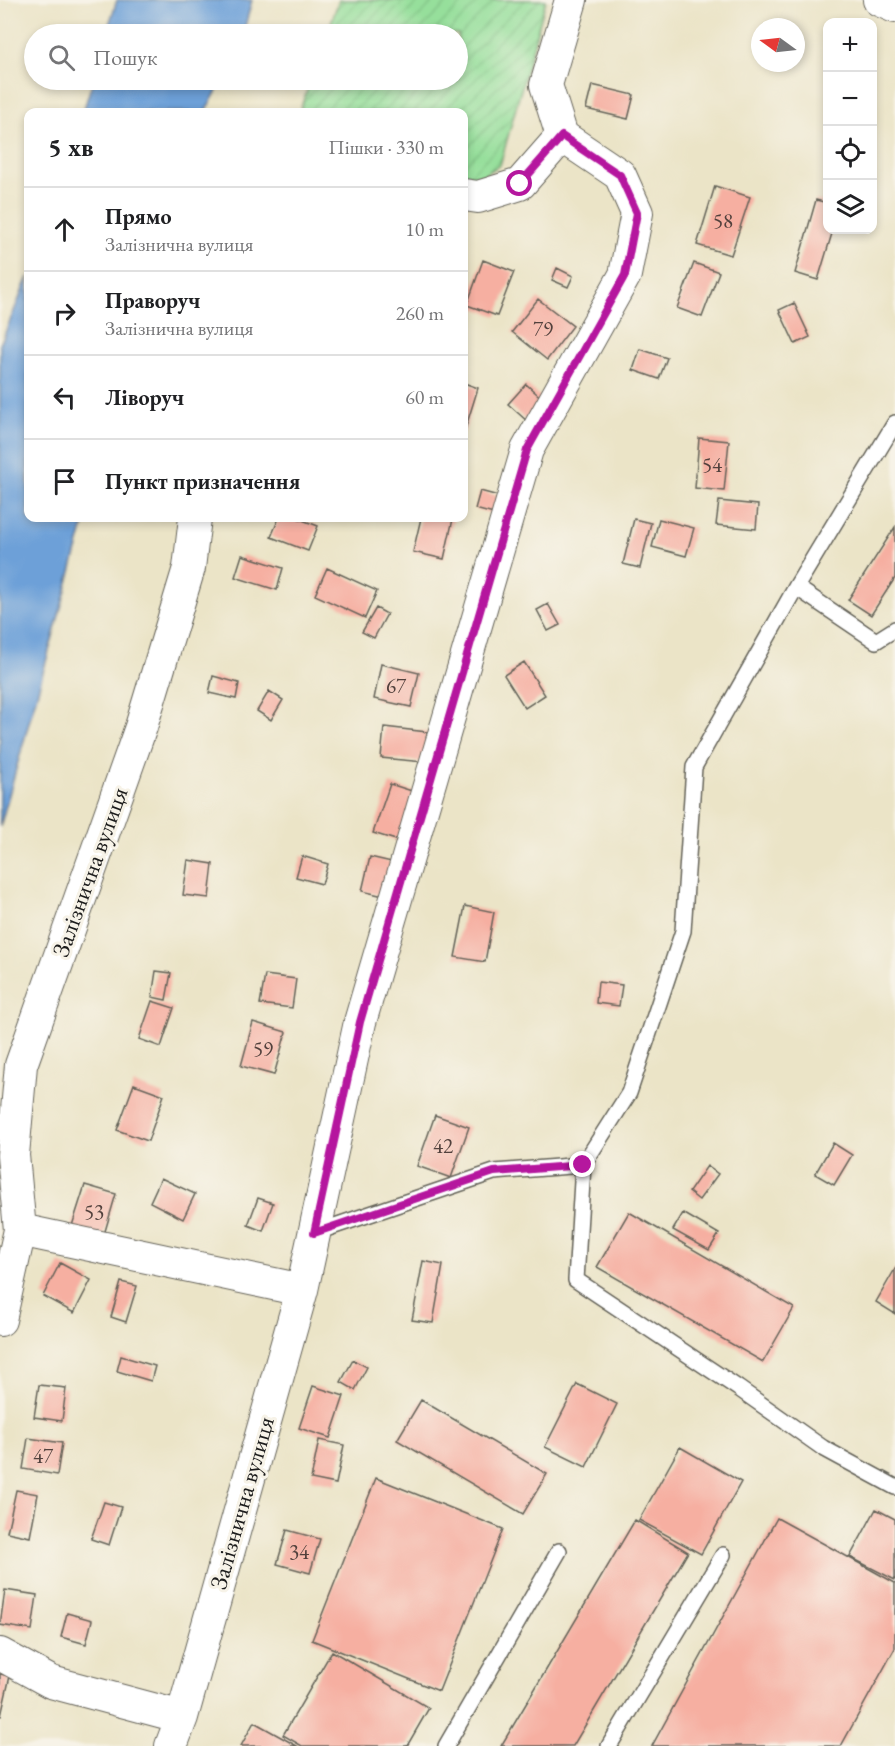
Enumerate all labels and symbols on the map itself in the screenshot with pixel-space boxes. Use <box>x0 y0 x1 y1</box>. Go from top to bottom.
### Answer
north arrow <box>751 18 805 72</box>
route start <box>506 170 532 196</box>
house number: 58 <box>713 207 733 234</box>
house number: 79 <box>533 315 553 342</box>
house number: 54 <box>702 451 723 478</box>
house number: 67 <box>386 672 407 699</box>
street label: Залізнична вулиця <box>44 783 135 961</box>
house number: 59 <box>253 1035 273 1062</box>
house number: 42 <box>433 1132 453 1159</box>
route end <box>569 1151 595 1177</box>
house number: 53 <box>84 1198 104 1225</box>
street label: Залізнична вулиця <box>202 1413 281 1593</box>
house number: 47 <box>33 1442 54 1469</box>
house number: 34 <box>289 1538 310 1565</box>

